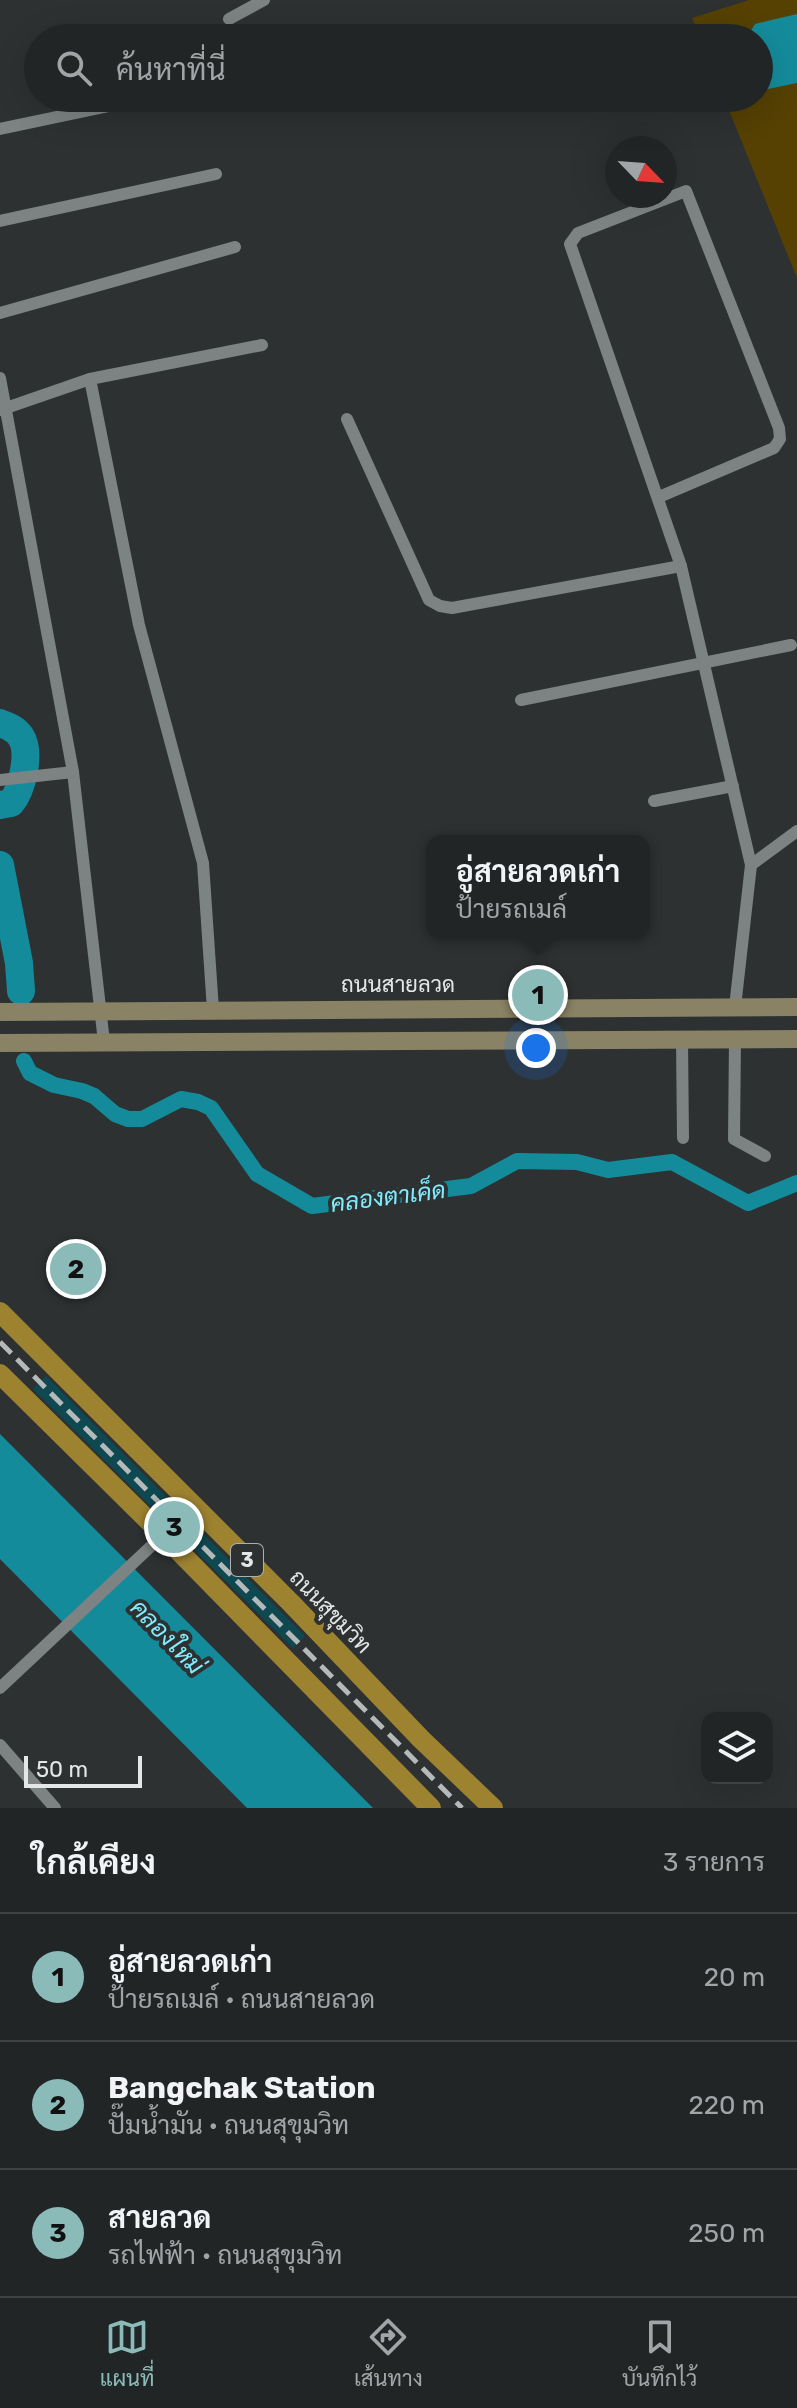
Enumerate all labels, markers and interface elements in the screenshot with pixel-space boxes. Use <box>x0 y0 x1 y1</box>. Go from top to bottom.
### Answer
search box <box>24 24 773 112</box>
icon: search <box>52 46 96 90</box>
text: ค้นหาที่นี่ <box>116 52 226 88</box>
north arrow <box>605 136 677 208</box>
popup <box>426 835 650 939</box>
text: อู่สายลวดเก่า <box>456 854 620 890</box>
text: ป้ายรถเมล์ <box>456 894 567 925</box>
pin: 1 <box>512 965 564 1025</box>
street label: ถนนสายลวด <box>341 971 455 998</box>
your location <box>516 1028 556 1068</box>
water label: คลองตาเค็ด <box>329 1173 447 1218</box>
pin: 2 <box>50 1239 102 1299</box>
pin: 3 <box>148 1497 200 1557</box>
road number: 3 <box>231 1544 263 1576</box>
street label: ถนนสุขุมวิท <box>283 1564 377 1660</box>
water label: คลองใหม่ <box>125 1593 211 1681</box>
map controls <box>701 1712 773 1784</box>
button: layers <box>701 1712 773 1784</box>
scale bar <box>24 1752 142 1788</box>
text: 50 m <box>36 1756 88 1783</box>
text: ใกล้เคียง <box>32 1842 156 1883</box>
text: 3 รายการ <box>663 1847 765 1878</box>
text: อู่สายลวดเก่า <box>108 1944 272 1980</box>
text: 1 <box>52 1962 64 1993</box>
text: 20 m <box>704 1962 765 1993</box>
text: ป้ายรถเมล์ · ถนนสายลวด <box>108 1984 375 2015</box>
text: Bangchak Station <box>108 2070 376 2106</box>
text: 2 <box>50 2090 66 2121</box>
text: 220 m <box>688 2090 765 2121</box>
text: ปั๊มน้ำมัน · ถนนสุขุมวิท <box>108 2110 349 2141</box>
text: สายลวด <box>108 2200 211 2236</box>
text: 3 <box>49 2218 67 2249</box>
text: 250 m <box>688 2218 765 2249</box>
text: รถไฟฟ้า · ถนนสุขุมวิท <box>108 2240 342 2271</box>
tab: แผนที่ <box>100 2315 155 2392</box>
tab: เส้นทาง <box>354 2315 423 2392</box>
tab: บันทึกไว้ <box>622 2315 697 2392</box>

